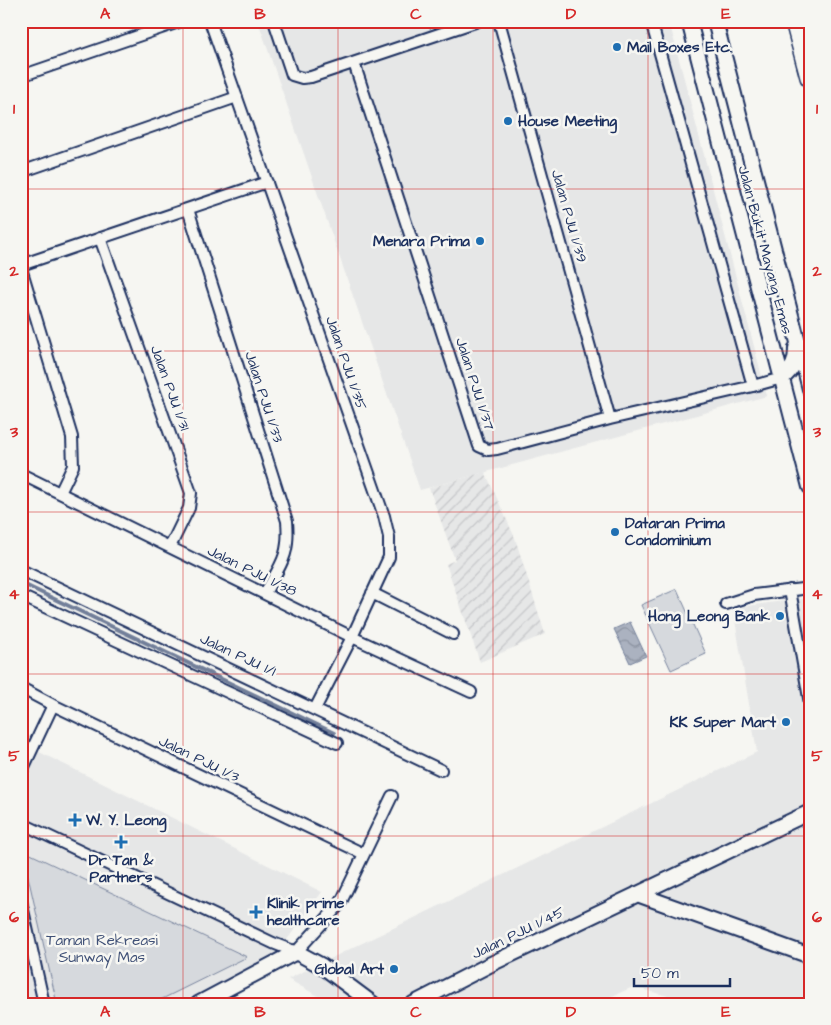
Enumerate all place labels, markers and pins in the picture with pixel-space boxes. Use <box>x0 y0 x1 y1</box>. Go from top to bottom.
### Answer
place label: Mail Boxes Etc. <box>627 37 732 58</box>
marker: Mail Boxes Etc. <box>611 41 623 53</box>
place label: House Meeting <box>518 111 617 134</box>
marker: House Meeting <box>502 115 514 127</box>
place label: Menara Prima <box>373 231 470 252</box>
marker: Menara Prima <box>474 235 486 247</box>
place label: Dataran Prima Condominium <box>625 513 725 551</box>
marker: Dataran Prima Condominium <box>609 526 621 538</box>
place label: Hong Leong Bank <box>648 606 771 629</box>
marker: Hong Leong Bank <box>774 610 786 622</box>
place label: KK Super Mart <box>669 712 777 733</box>
marker: KK Super Mart <box>780 716 792 728</box>
place label: W. Y. Leong <box>85 810 167 833</box>
marker: W. Y. Leong <box>68 813 82 827</box>
marker: Dr Tan & Partners <box>114 835 128 849</box>
place label: Dr Tan & Partners <box>89 850 154 888</box>
place label: Klinik prime healthcare <box>267 893 344 931</box>
marker: Klinik prime healthcare <box>249 905 263 919</box>
place label: Global Art <box>314 959 385 980</box>
marker: Global Art <box>388 963 400 975</box>

